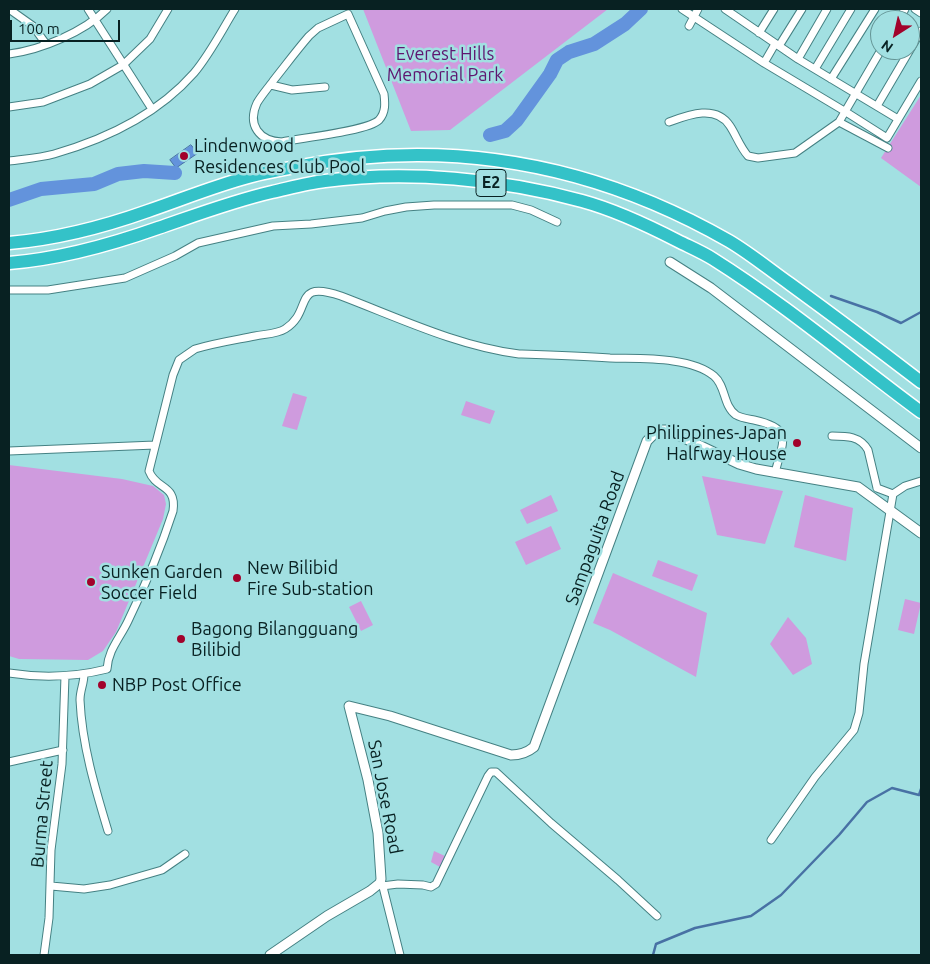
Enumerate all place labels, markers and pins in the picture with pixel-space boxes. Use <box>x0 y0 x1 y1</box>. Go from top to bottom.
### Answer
place label: Lindenwood Residences Club Pool <box>194 135 365 178</box>
marker: Lindenwood Residences Club Pool <box>178 150 190 162</box>
place label: Philippines-Japan Halfway House <box>646 422 787 464</box>
marker: Philippines-Japan Halfway House <box>791 437 803 449</box>
place label: New Bilibid Fire Sub-station <box>247 557 374 600</box>
place label: Sunken Garden Soccer Field <box>101 561 223 604</box>
marker: New Bilibid Fire Sub-station <box>231 572 243 584</box>
marker: Sunken Garden Soccer Field <box>85 576 97 588</box>
place label: Bagong Bilangguang Bilibid <box>191 618 358 660</box>
marker: Bagong Bilangguang Bilibid <box>175 633 187 645</box>
place label: NBP Post Office <box>112 674 242 696</box>
marker: NBP Post Office <box>96 679 108 691</box>

